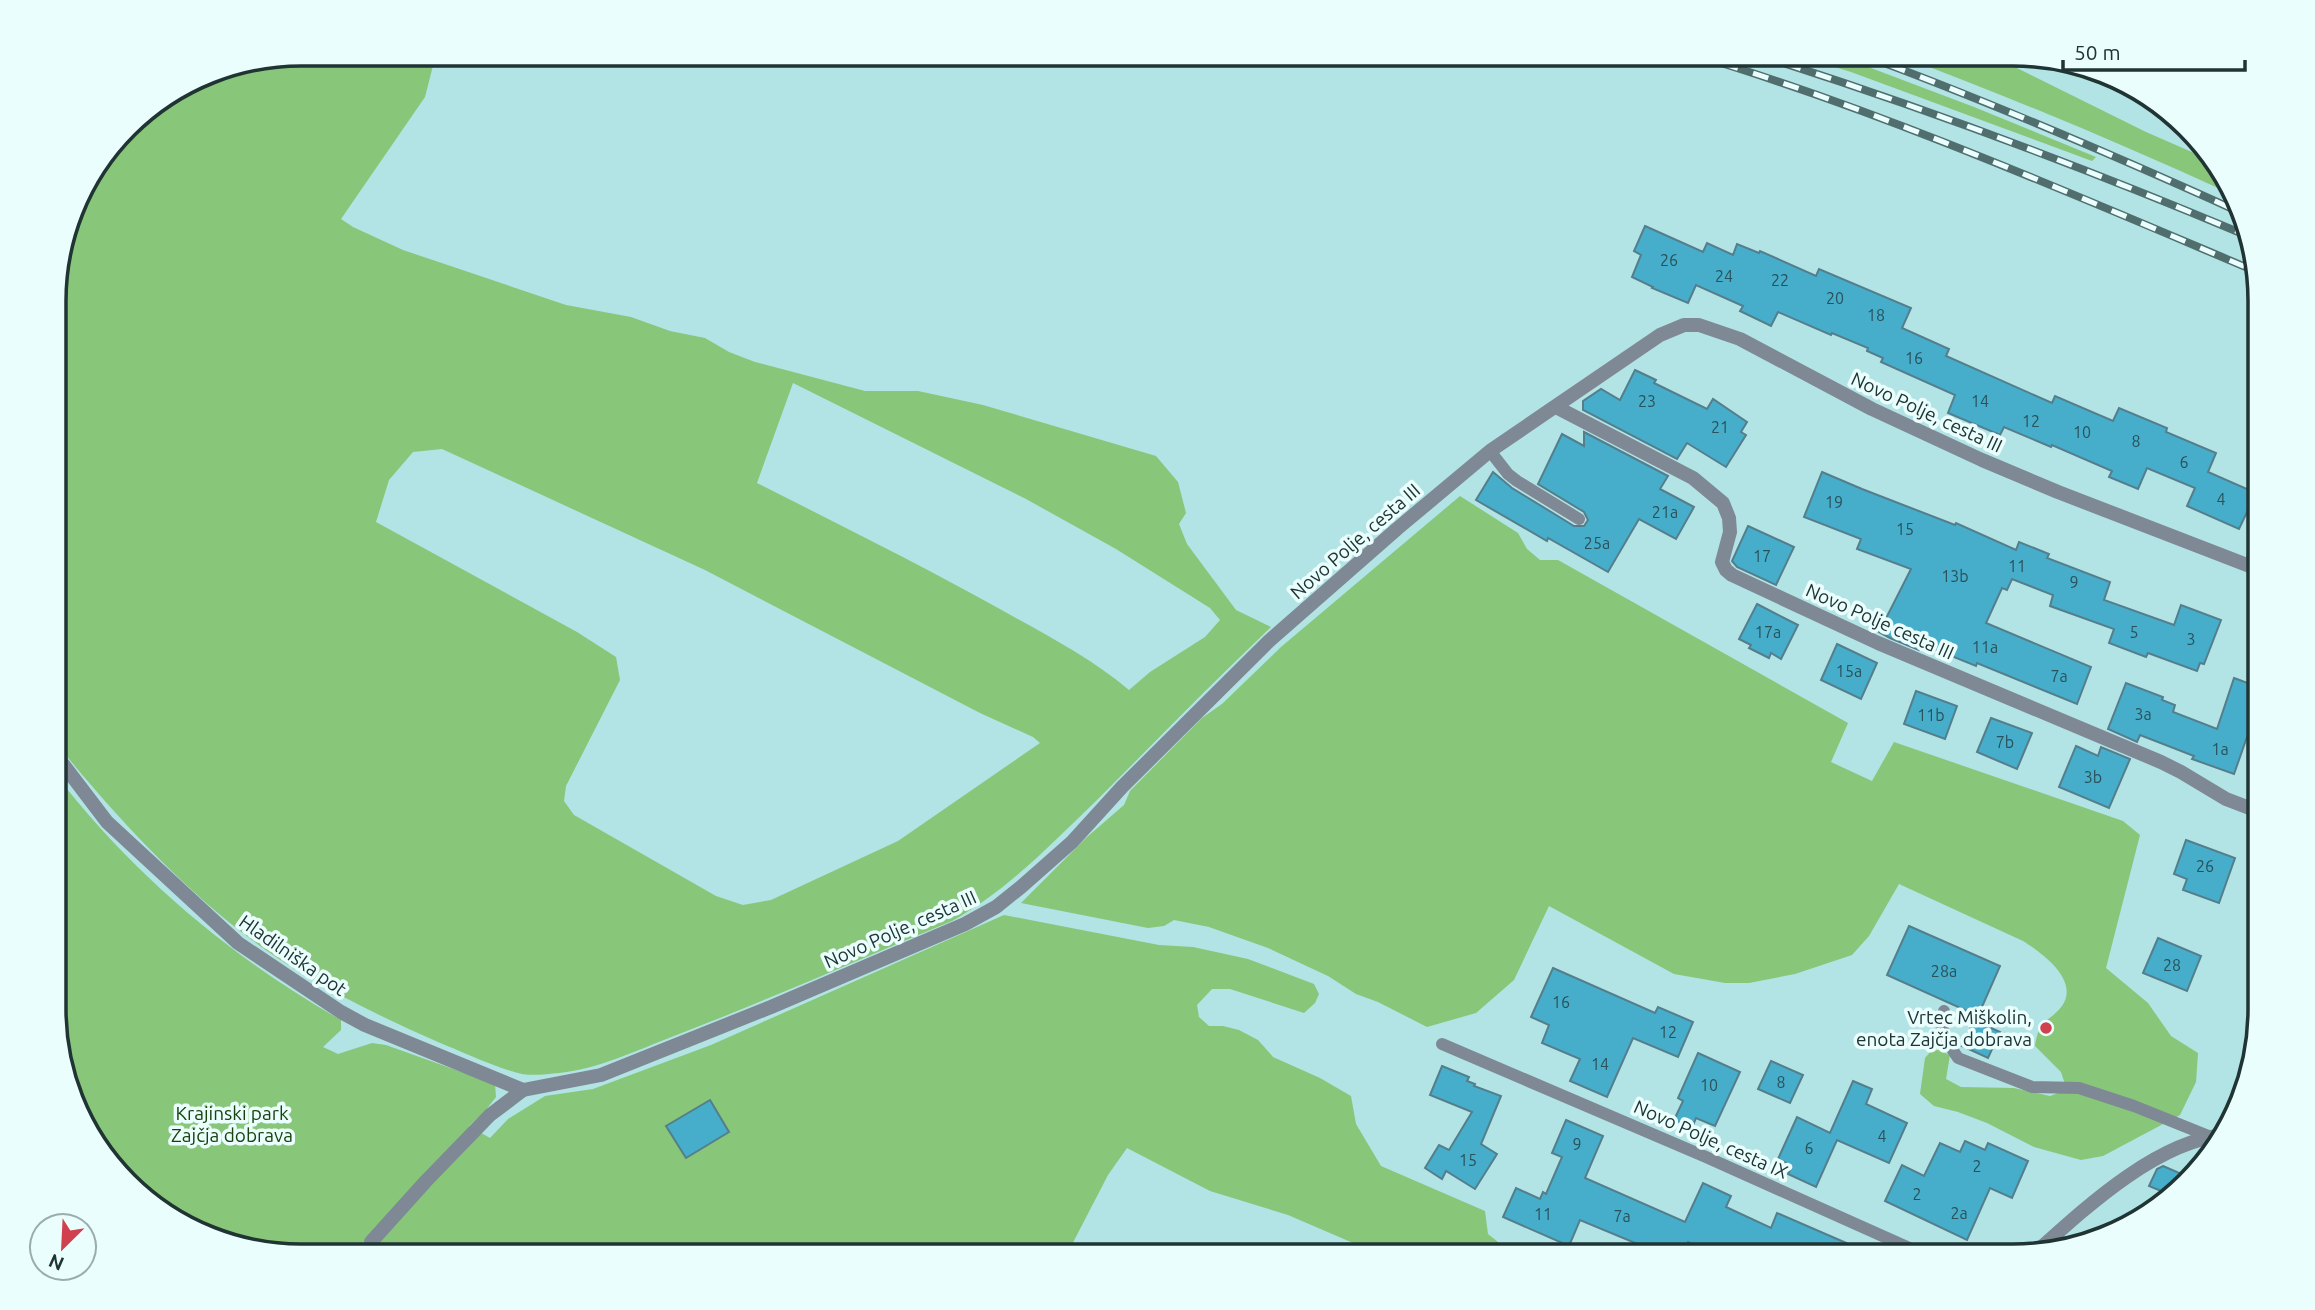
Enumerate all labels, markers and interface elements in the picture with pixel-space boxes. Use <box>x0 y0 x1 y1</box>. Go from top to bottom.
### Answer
scale bar <box>2063 28 2245 72</box>
text: 50 m <box>2074 40 2121 64</box>
house number: 26 <box>1660 251 1678 269</box>
house number: 24 <box>1715 267 1733 285</box>
house number: 22 <box>1771 271 1789 289</box>
house number: 20 <box>1826 289 1844 307</box>
house number: 18 <box>1867 306 1885 324</box>
house number: 16 <box>1905 349 1923 367</box>
street label: Novo Polje, cesta III <box>1848 367 2006 457</box>
house number: 23 <box>1638 392 1656 410</box>
house number: 14 <box>1971 392 1989 410</box>
house number: 12 <box>2022 412 2040 430</box>
house number: 21 <box>1711 418 1729 436</box>
house number: 10 <box>2073 423 2091 441</box>
house number: 8 <box>2131 432 2141 450</box>
house number: 6 <box>2179 453 2189 471</box>
street label: Novo Polje, cesta III <box>1286 479 1424 603</box>
house number: 4 <box>2216 490 2226 508</box>
house number: 19 <box>1825 493 1843 511</box>
house number: 21a <box>1652 503 1678 521</box>
house number: 15 <box>1896 520 1914 538</box>
house number: 25a <box>1584 534 1610 552</box>
house number: 17 <box>1753 547 1771 565</box>
house number: 11 <box>2008 557 2026 575</box>
house number: 13b <box>1941 567 1969 585</box>
house number: 9 <box>2069 573 2079 591</box>
street label: Novo Polje cesta III <box>1803 578 1957 664</box>
house number: 17a <box>1755 623 1781 641</box>
house number: 5 <box>2129 623 2139 641</box>
house number: 3 <box>2186 630 2196 648</box>
house number: 11a <box>1972 638 1998 656</box>
house number: 15a <box>1836 662 1862 680</box>
house number: 7a <box>2050 667 2068 685</box>
house number: 3a <box>2134 705 2152 723</box>
house number: 11b <box>1917 706 1945 724</box>
house number: 7b <box>1996 733 2014 751</box>
house number: 1a <box>2211 740 2229 758</box>
house number: 3b <box>2084 768 2102 786</box>
house number: 26 <box>2196 857 2214 875</box>
street label: Novo Polje, cesta III <box>820 886 980 972</box>
street label: Hladilniška pot <box>235 910 351 1000</box>
house number: 28 <box>2163 956 2181 974</box>
house number: 28a <box>1931 962 1957 980</box>
house number: 16 <box>1552 993 1570 1011</box>
place label: Vrtec Miškolin, enota Zajčja dobrava <box>1856 1006 2032 1050</box>
marker: Vrtec Miškolin, enota Zajčja dobrava <box>2038 1020 2054 1036</box>
house number: 12 <box>1659 1023 1677 1041</box>
house number: 14 <box>1591 1055 1609 1073</box>
house number: 8 <box>1776 1073 1786 1091</box>
house number: 10 <box>1700 1076 1718 1094</box>
street label: Novo Polje, cesta IX <box>1631 1095 1792 1183</box>
park label: Krajinski park Zajčja dobrava <box>171 1102 293 1146</box>
house number: 4 <box>1877 1127 1887 1145</box>
house number: 9 <box>1572 1135 1582 1153</box>
house number: 6 <box>1804 1139 1814 1157</box>
house number: 15 <box>1459 1151 1477 1169</box>
house number: 2 <box>1972 1157 1982 1175</box>
house number: 2 <box>1912 1185 1922 1203</box>
house number: 2a <box>1950 1204 1968 1222</box>
house number: 11 <box>1534 1205 1552 1223</box>
house number: 7a <box>1613 1207 1631 1225</box>
north arrow <box>28 1212 98 1282</box>
text: N <box>45 1250 67 1275</box>

